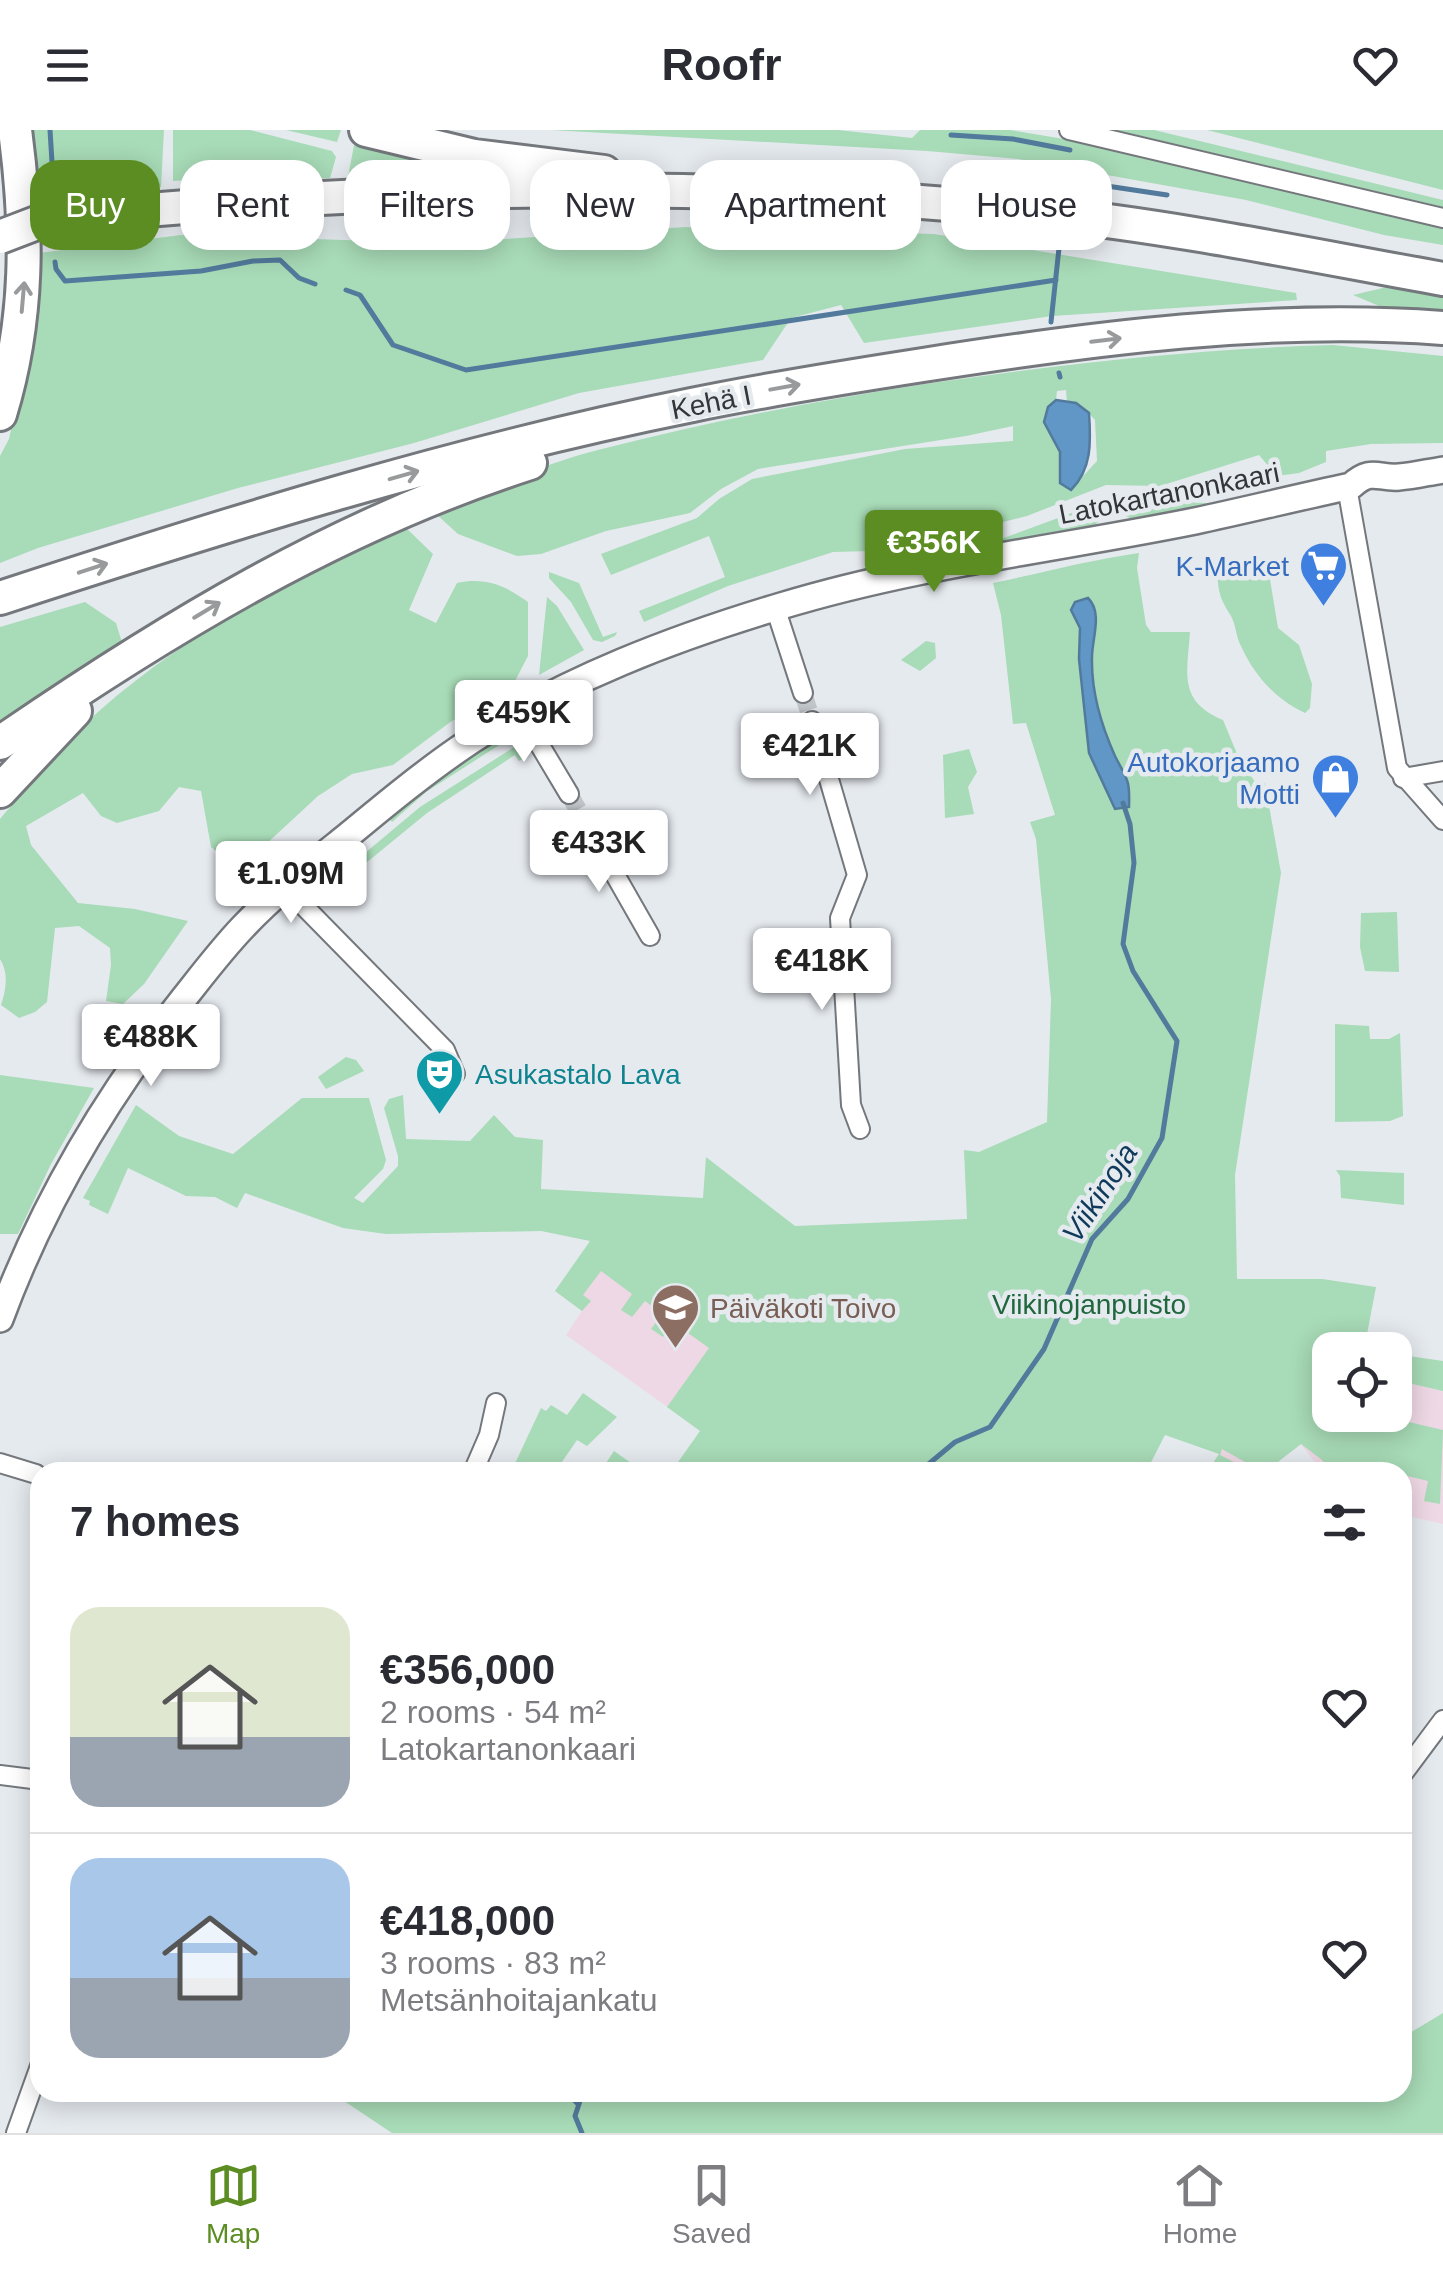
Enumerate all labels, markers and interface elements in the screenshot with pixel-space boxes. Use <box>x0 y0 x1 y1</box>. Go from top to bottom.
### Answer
icon: menu <box>40 38 95 93</box>
icon: heart <box>1348 38 1403 93</box>
text: Roofr <box>662 39 781 90</box>
chip: Buy <box>30 160 160 250</box>
chip: Rent <box>180 160 324 250</box>
chip: Filters <box>344 160 510 250</box>
chip: New <box>530 160 670 250</box>
chip: Apartment <box>690 160 921 250</box>
chip: House <box>941 160 1112 250</box>
one-way arrow <box>14 282 33 314</box>
one-way arrow <box>1090 330 1122 349</box>
one-way arrow <box>768 377 801 396</box>
street label: Kehä I <box>668 380 754 425</box>
street label: Latokartanonkaari <box>1056 457 1282 530</box>
one-way arrow <box>388 464 419 483</box>
pin: €356K <box>864 510 1004 595</box>
text: €356K <box>887 524 981 560</box>
supermarket icon: K-Market <box>1298 540 1350 608</box>
place label: K-Market <box>1175 551 1289 582</box>
one-way arrow <box>76 558 108 576</box>
one-way arrow <box>192 600 221 620</box>
pin: €459K <box>454 680 594 765</box>
text: €459K <box>477 694 571 730</box>
pin: €421K <box>740 713 880 798</box>
text: €421K <box>763 727 857 763</box>
place label: Autokorjaamo Motti <box>1127 747 1300 810</box>
shop icon: Autokorjaamo Motti <box>1309 752 1361 820</box>
pin: €433K <box>529 810 669 895</box>
text: €433K <box>552 824 646 860</box>
pin: €1.09M <box>210 841 372 926</box>
text: €1.09M <box>238 855 344 891</box>
pin: €418K <box>752 928 892 1013</box>
text: €418K <box>775 942 869 978</box>
pin: €488K <box>81 1004 221 1089</box>
text: €488K <box>104 1018 198 1054</box>
theatre icon: Asukastalo Lava <box>414 1048 466 1116</box>
place label: Asukastalo Lava <box>475 1059 681 1090</box>
water label: Viikinoja <box>1055 1137 1144 1248</box>
school or university icon: Päiväkoti Toivo <box>649 1282 701 1350</box>
park label: Viikinojanpuisto <box>992 1289 1186 1320</box>
place label: Päiväkoti Toivo <box>710 1293 896 1324</box>
map controls <box>1312 1332 1412 1432</box>
button: locate <box>1312 1332 1412 1432</box>
icon: filters <box>1317 1495 1372 1550</box>
text: 7 homes <box>70 1498 240 1545</box>
text: €356,000 <box>380 1646 555 1693</box>
icon: home <box>150 1647 270 1767</box>
icon: heart <box>1317 1680 1372 1735</box>
text: 2 rooms · 54 m² <box>380 1694 606 1730</box>
text: Latokartanonkaari <box>380 1731 636 1767</box>
text: €418,000 <box>380 1897 555 1944</box>
icon: home <box>150 1898 270 2018</box>
icon: heart <box>1317 1931 1372 1986</box>
text: 3 rooms · 83 m² <box>380 1945 606 1981</box>
text: Metsänhoitajankatu <box>380 1982 658 2018</box>
tab: Map <box>206 2158 261 2250</box>
tab: Saved <box>672 2158 751 2250</box>
tab: Home <box>1163 2158 1237 2250</box>

